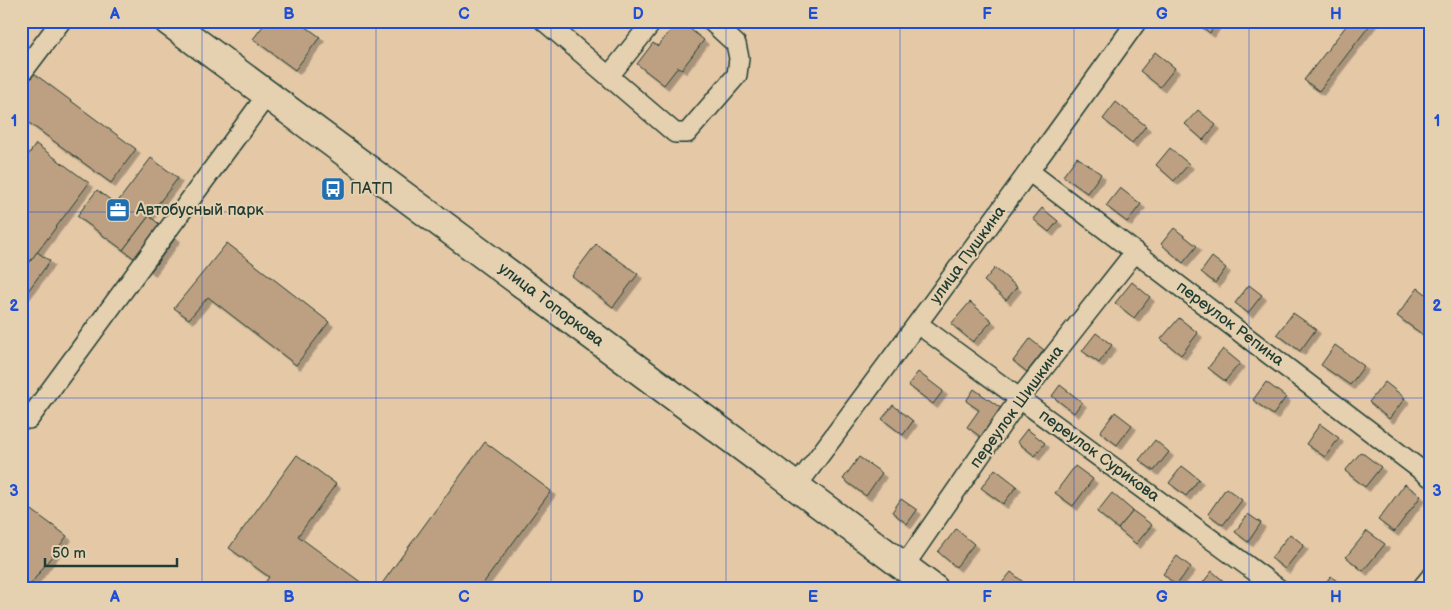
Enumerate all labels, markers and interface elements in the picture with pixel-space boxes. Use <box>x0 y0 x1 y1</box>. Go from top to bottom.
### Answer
text: A <box>109 5 120 24</box>
text: B <box>283 5 295 24</box>
text: C <box>458 5 470 24</box>
text: D <box>632 5 644 24</box>
text: E <box>808 5 818 24</box>
text: F <box>982 5 992 24</box>
text: G <box>1156 5 1168 24</box>
text: H <box>1330 5 1342 24</box>
text: 1 <box>11 112 17 131</box>
text: 1 <box>1434 112 1440 131</box>
bus stop icon: ПАТП <box>320 176 346 202</box>
place label: ПАТП <box>350 180 393 199</box>
office icon: Автобусный парк <box>105 197 131 223</box>
place label: Автобусный парк <box>135 201 264 220</box>
street label: улица Пушкина <box>926 202 1010 308</box>
street label: улица Топоркова <box>494 259 608 351</box>
street label: переулок Репина <box>1173 277 1288 371</box>
text: 2 <box>9 297 19 316</box>
text: 2 <box>1432 297 1442 316</box>
street label: переулок Шишкина <box>966 342 1068 472</box>
street label: переулок Сурикова <box>1035 406 1163 506</box>
text: 3 <box>9 482 19 501</box>
text: 3 <box>1432 482 1442 501</box>
scale bar <box>45 535 178 567</box>
text: 50 m <box>52 544 86 563</box>
text: A <box>109 588 120 607</box>
text: B <box>283 588 295 607</box>
text: C <box>458 588 470 607</box>
text: D <box>632 588 644 607</box>
text: E <box>808 588 818 607</box>
text: F <box>982 588 992 607</box>
text: G <box>1156 588 1168 607</box>
text: H <box>1330 588 1342 607</box>

